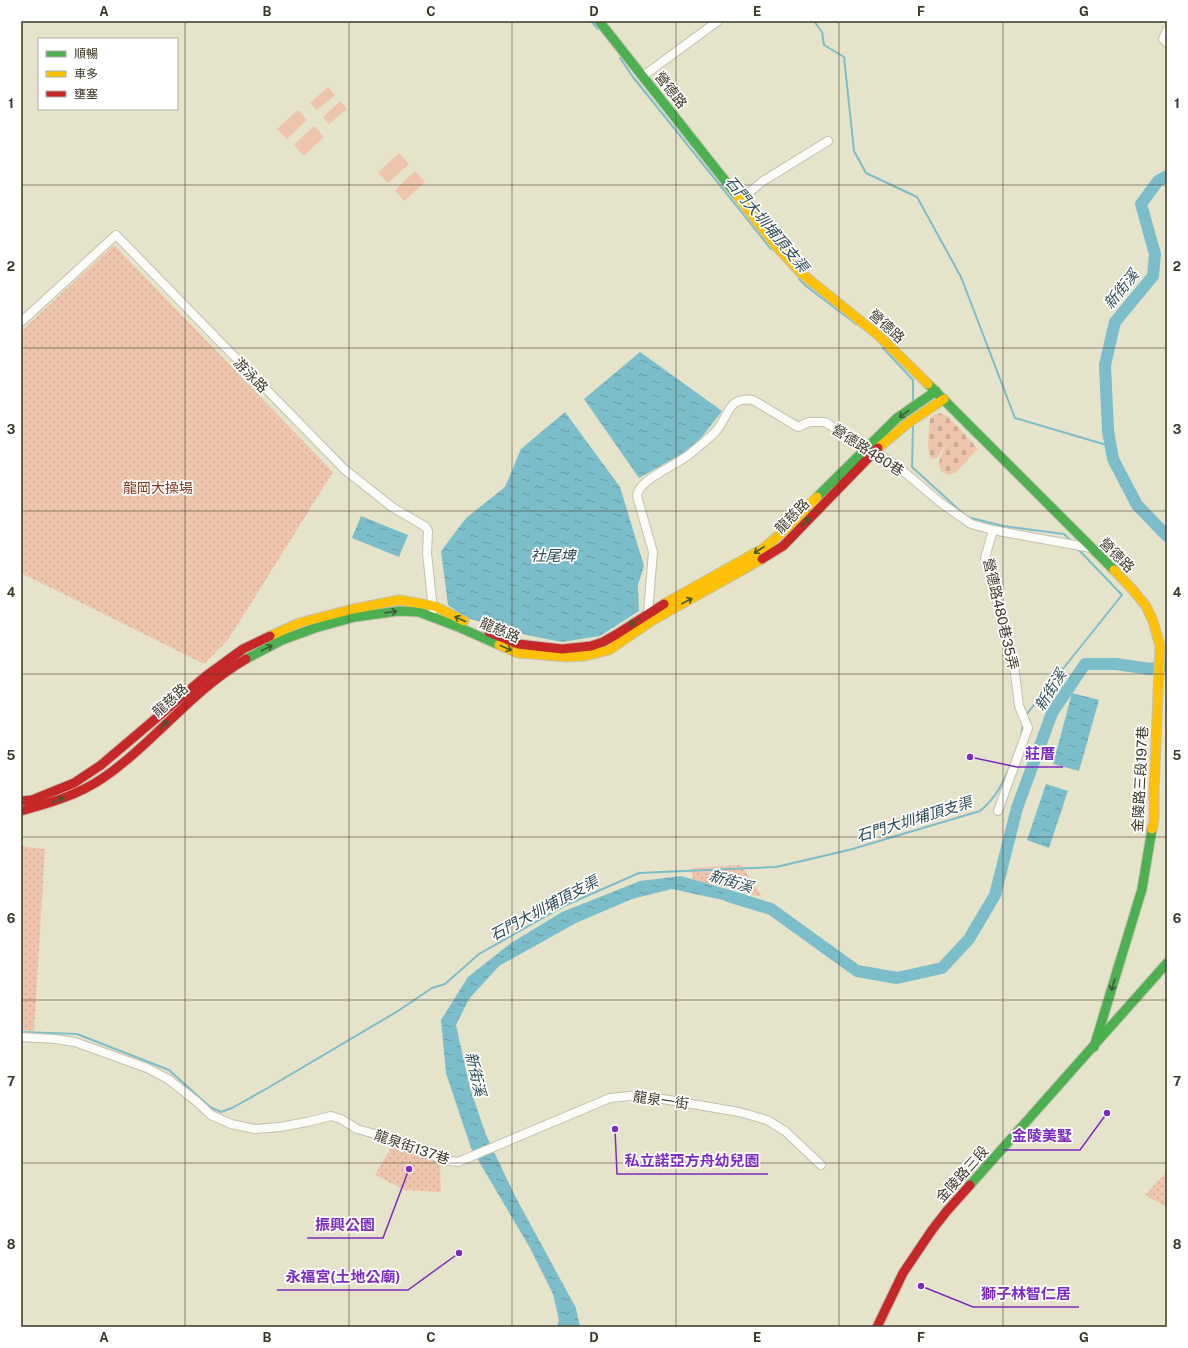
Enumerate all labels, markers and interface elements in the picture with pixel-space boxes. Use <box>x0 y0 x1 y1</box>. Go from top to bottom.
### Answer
text: A <box>99 4 109 19</box>
text: B <box>263 4 272 19</box>
text: C <box>426 4 436 19</box>
text: D <box>589 4 599 19</box>
text: E <box>753 4 761 19</box>
text: F <box>917 4 925 19</box>
text: G <box>1079 4 1089 19</box>
legend <box>38 38 178 110</box>
text: 順暢 <box>74 47 98 61</box>
text: 車多 <box>74 67 98 81</box>
street label: 營德路 <box>652 69 690 111</box>
text: 壅塞 <box>74 87 98 101</box>
text: 1 <box>8 96 14 111</box>
text: 1 <box>1174 96 1180 111</box>
water label: 石門大圳埔頂支渠 <box>722 173 813 277</box>
text: 2 <box>7 259 15 274</box>
text: 2 <box>1173 259 1181 274</box>
water label: 新街溪 <box>1100 265 1143 312</box>
street label: 營德路 <box>866 306 908 346</box>
street label: 游泳路 <box>231 354 271 396</box>
one-way arrow <box>899 409 910 418</box>
street label: 營德路480巷 <box>829 421 907 479</box>
text: 3 <box>7 422 16 437</box>
text: 3 <box>1173 422 1182 437</box>
park label: 龍岡大操場 <box>123 480 193 496</box>
street label: 龍慈路 <box>772 495 812 537</box>
one-way arrow <box>801 517 811 527</box>
street label: 營德路 <box>1096 534 1138 576</box>
water label: 社尾埤 <box>530 547 577 564</box>
one-way arrow <box>753 547 765 555</box>
street label: 營德路480巷35弄 <box>980 557 1022 671</box>
text: 4 <box>7 585 16 600</box>
text: 4 <box>1173 585 1182 600</box>
one-way arrow <box>681 597 693 605</box>
one-way arrow <box>384 608 397 616</box>
street label: 龍慈路 <box>478 614 522 646</box>
one-way arrow <box>455 615 467 622</box>
one-way arrow <box>628 619 640 627</box>
one-way arrow <box>261 644 273 651</box>
one-way arrow <box>500 645 512 653</box>
water label: 新街溪 <box>1031 665 1070 714</box>
street label: 龍慈路 <box>149 680 191 720</box>
one-way arrow <box>158 721 169 730</box>
street label: 金陵路三段197巷 <box>1129 725 1151 833</box>
callout: 莊厝 <box>1017 740 1063 767</box>
text: 莊厝 <box>1025 745 1055 762</box>
text: 5 <box>7 748 16 763</box>
text: 5 <box>1173 748 1182 763</box>
water label: 石門大圳埔頂支渠 <box>854 793 976 845</box>
one-way arrow <box>52 795 64 803</box>
water label: 新街溪 <box>707 866 757 896</box>
water label: 石門大圳埔頂支渠 <box>487 871 603 944</box>
text: 6 <box>7 911 16 926</box>
text: 6 <box>1173 911 1182 926</box>
one-way arrow <box>1109 979 1116 992</box>
water label: 新街溪 <box>463 1050 490 1100</box>
text: 7 <box>7 1074 15 1089</box>
text: 7 <box>1173 1074 1181 1089</box>
street label: 龍泉一街 <box>632 1088 690 1112</box>
callout: 金陵美墅 <box>1004 1123 1080 1150</box>
street label: 龍泉街137巷 <box>372 1127 452 1167</box>
text: 金陵美墅 <box>1012 1127 1072 1144</box>
street label: 金陵路三段 <box>933 1143 991 1205</box>
callout: 私立諾亞方舟幼兒園 <box>617 1147 768 1174</box>
text: 私立諾亞方舟幼兒園 <box>624 1152 760 1169</box>
callout: 振興公園 <box>307 1211 383 1238</box>
text: 振興公園 <box>315 1216 375 1233</box>
text: 8 <box>7 1237 16 1252</box>
text: 8 <box>1173 1237 1182 1252</box>
callout: 永福宮(土地公廟) <box>277 1263 408 1290</box>
text: 永福宮(土地公廟) <box>285 1268 401 1285</box>
callout: 獅子林智仁居 <box>973 1280 1079 1307</box>
text: 獅子林智仁居 <box>981 1285 1071 1302</box>
text: A <box>99 1330 109 1345</box>
text: B <box>263 1330 272 1345</box>
text: C <box>426 1330 436 1345</box>
text: D <box>589 1330 599 1345</box>
text: E <box>753 1330 761 1345</box>
text: F <box>917 1330 925 1345</box>
text: G <box>1079 1330 1089 1345</box>

